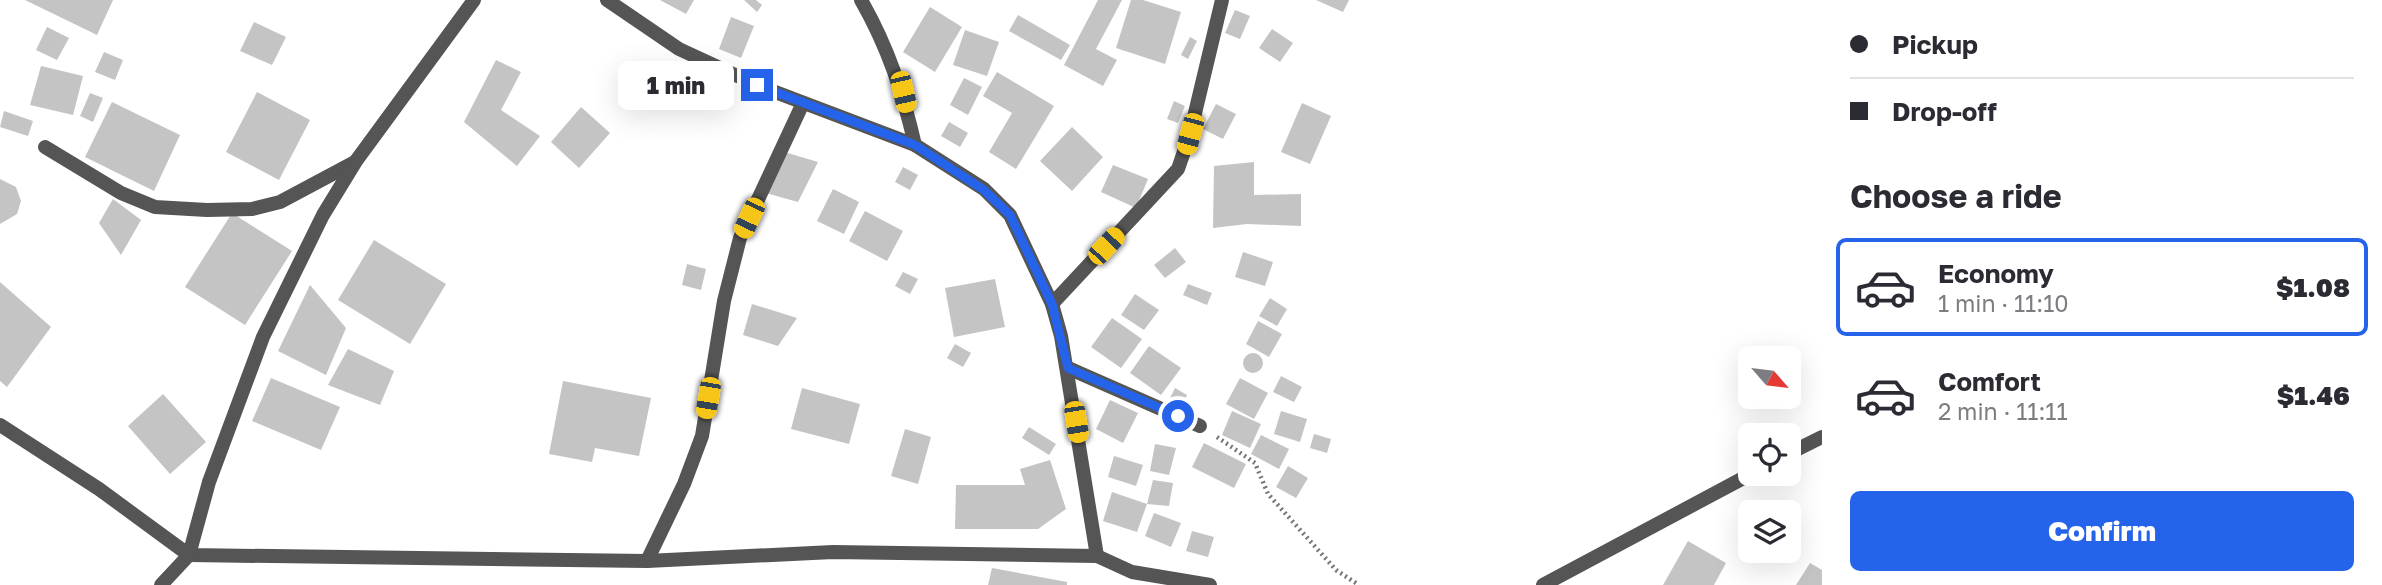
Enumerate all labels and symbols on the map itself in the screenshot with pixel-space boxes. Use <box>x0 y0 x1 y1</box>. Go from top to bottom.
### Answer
callout: 1 min <box>617 60 732 110</box>
route end <box>741 69 773 101</box>
car <box>889 69 918 115</box>
car <box>1175 111 1206 157</box>
car <box>731 195 768 241</box>
car <box>1084 223 1129 269</box>
north arrow <box>1738 346 1801 410</box>
car <box>695 375 722 421</box>
car <box>1063 400 1090 444</box>
route start <box>1162 400 1194 432</box>

